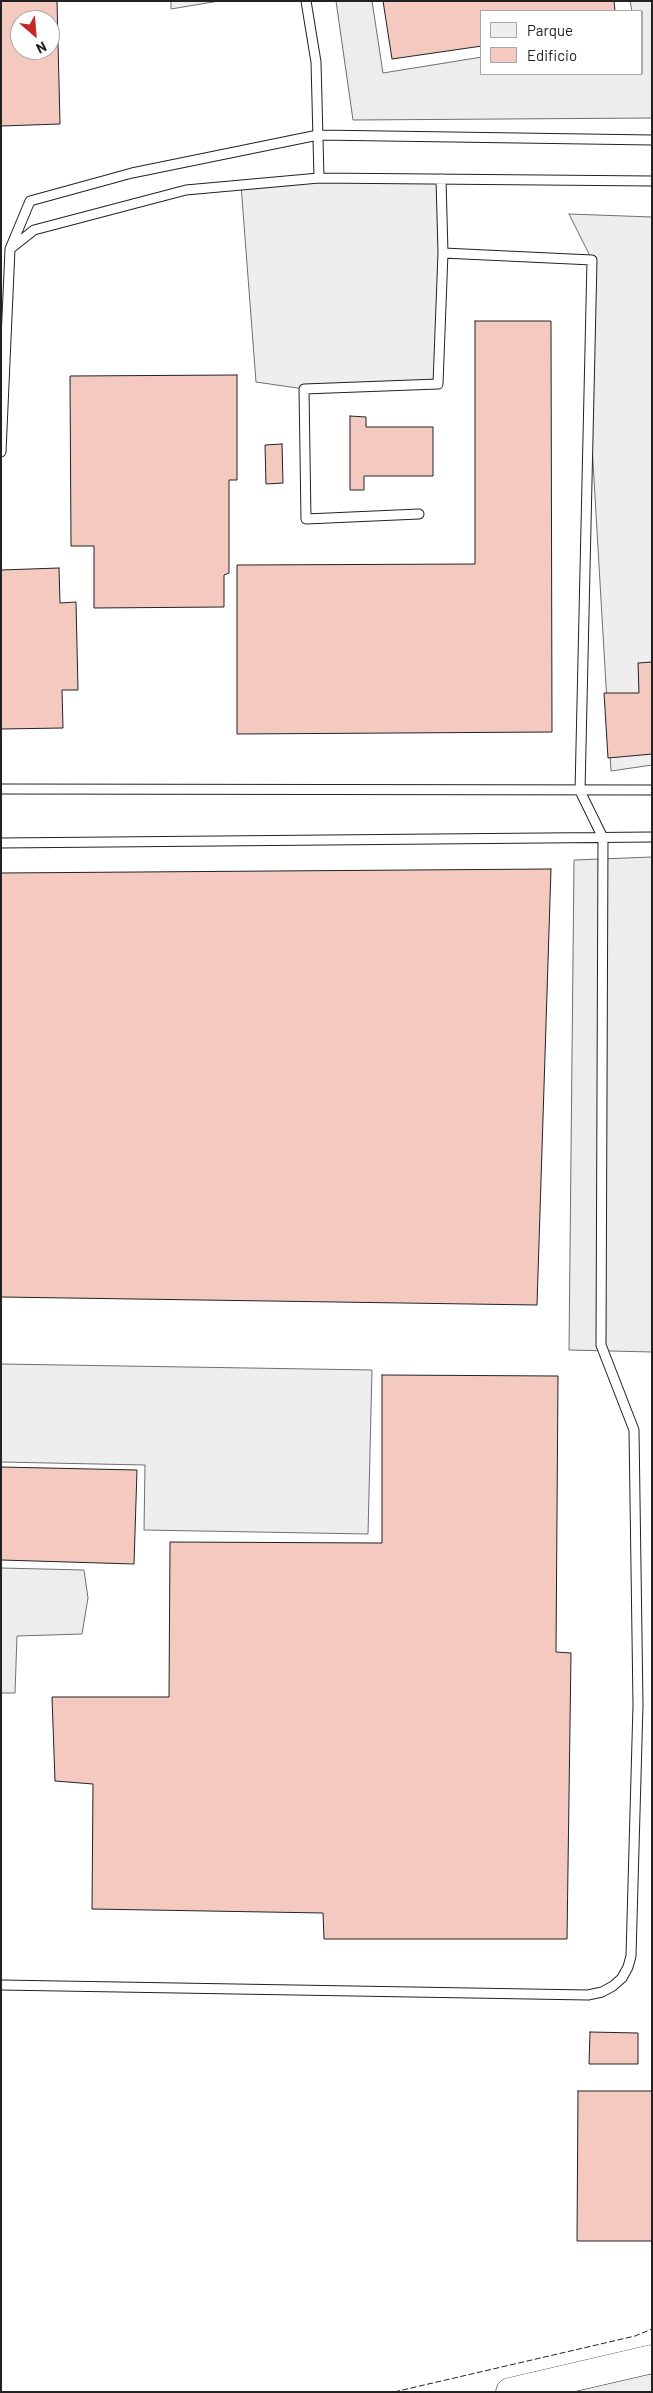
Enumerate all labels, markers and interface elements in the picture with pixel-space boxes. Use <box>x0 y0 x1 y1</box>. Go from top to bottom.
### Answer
north arrow <box>10 10 60 60</box>
legend <box>480 10 643 75</box>
text: Parque <box>527 21 573 39</box>
text: N <box>34 38 50 58</box>
text: Edificio <box>527 46 577 64</box>

